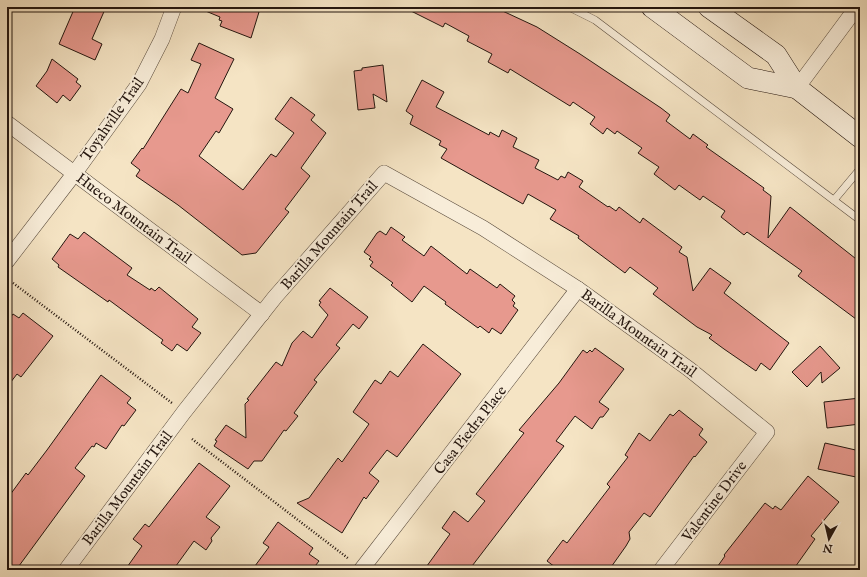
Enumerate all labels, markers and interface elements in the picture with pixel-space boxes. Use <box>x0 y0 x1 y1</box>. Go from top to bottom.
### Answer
street label: Toyahville Trail <box>77 73 149 165</box>
street label: Hueco Mountain Trail <box>72 169 196 269</box>
street label: Barilla Mountain Trail <box>277 176 383 294</box>
street label: Barilla Mountain Trail <box>577 285 701 382</box>
street label: Casa Piedra Place <box>430 382 511 479</box>
street label: Barilla Mountain Trail <box>78 427 177 549</box>
street label: Valentine Drive <box>677 457 751 546</box>
north arrow <box>809 519 849 559</box>
text: N <box>822 540 834 556</box>

